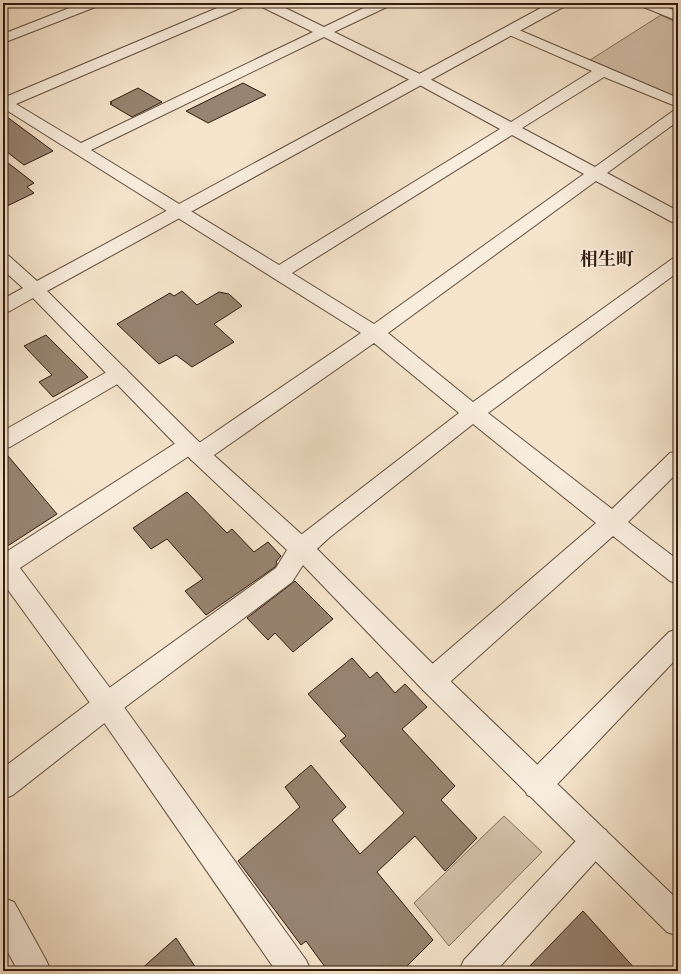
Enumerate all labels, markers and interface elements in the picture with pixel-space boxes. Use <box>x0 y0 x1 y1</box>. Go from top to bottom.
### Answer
district label: 相生町 <box>580 245 634 272</box>

